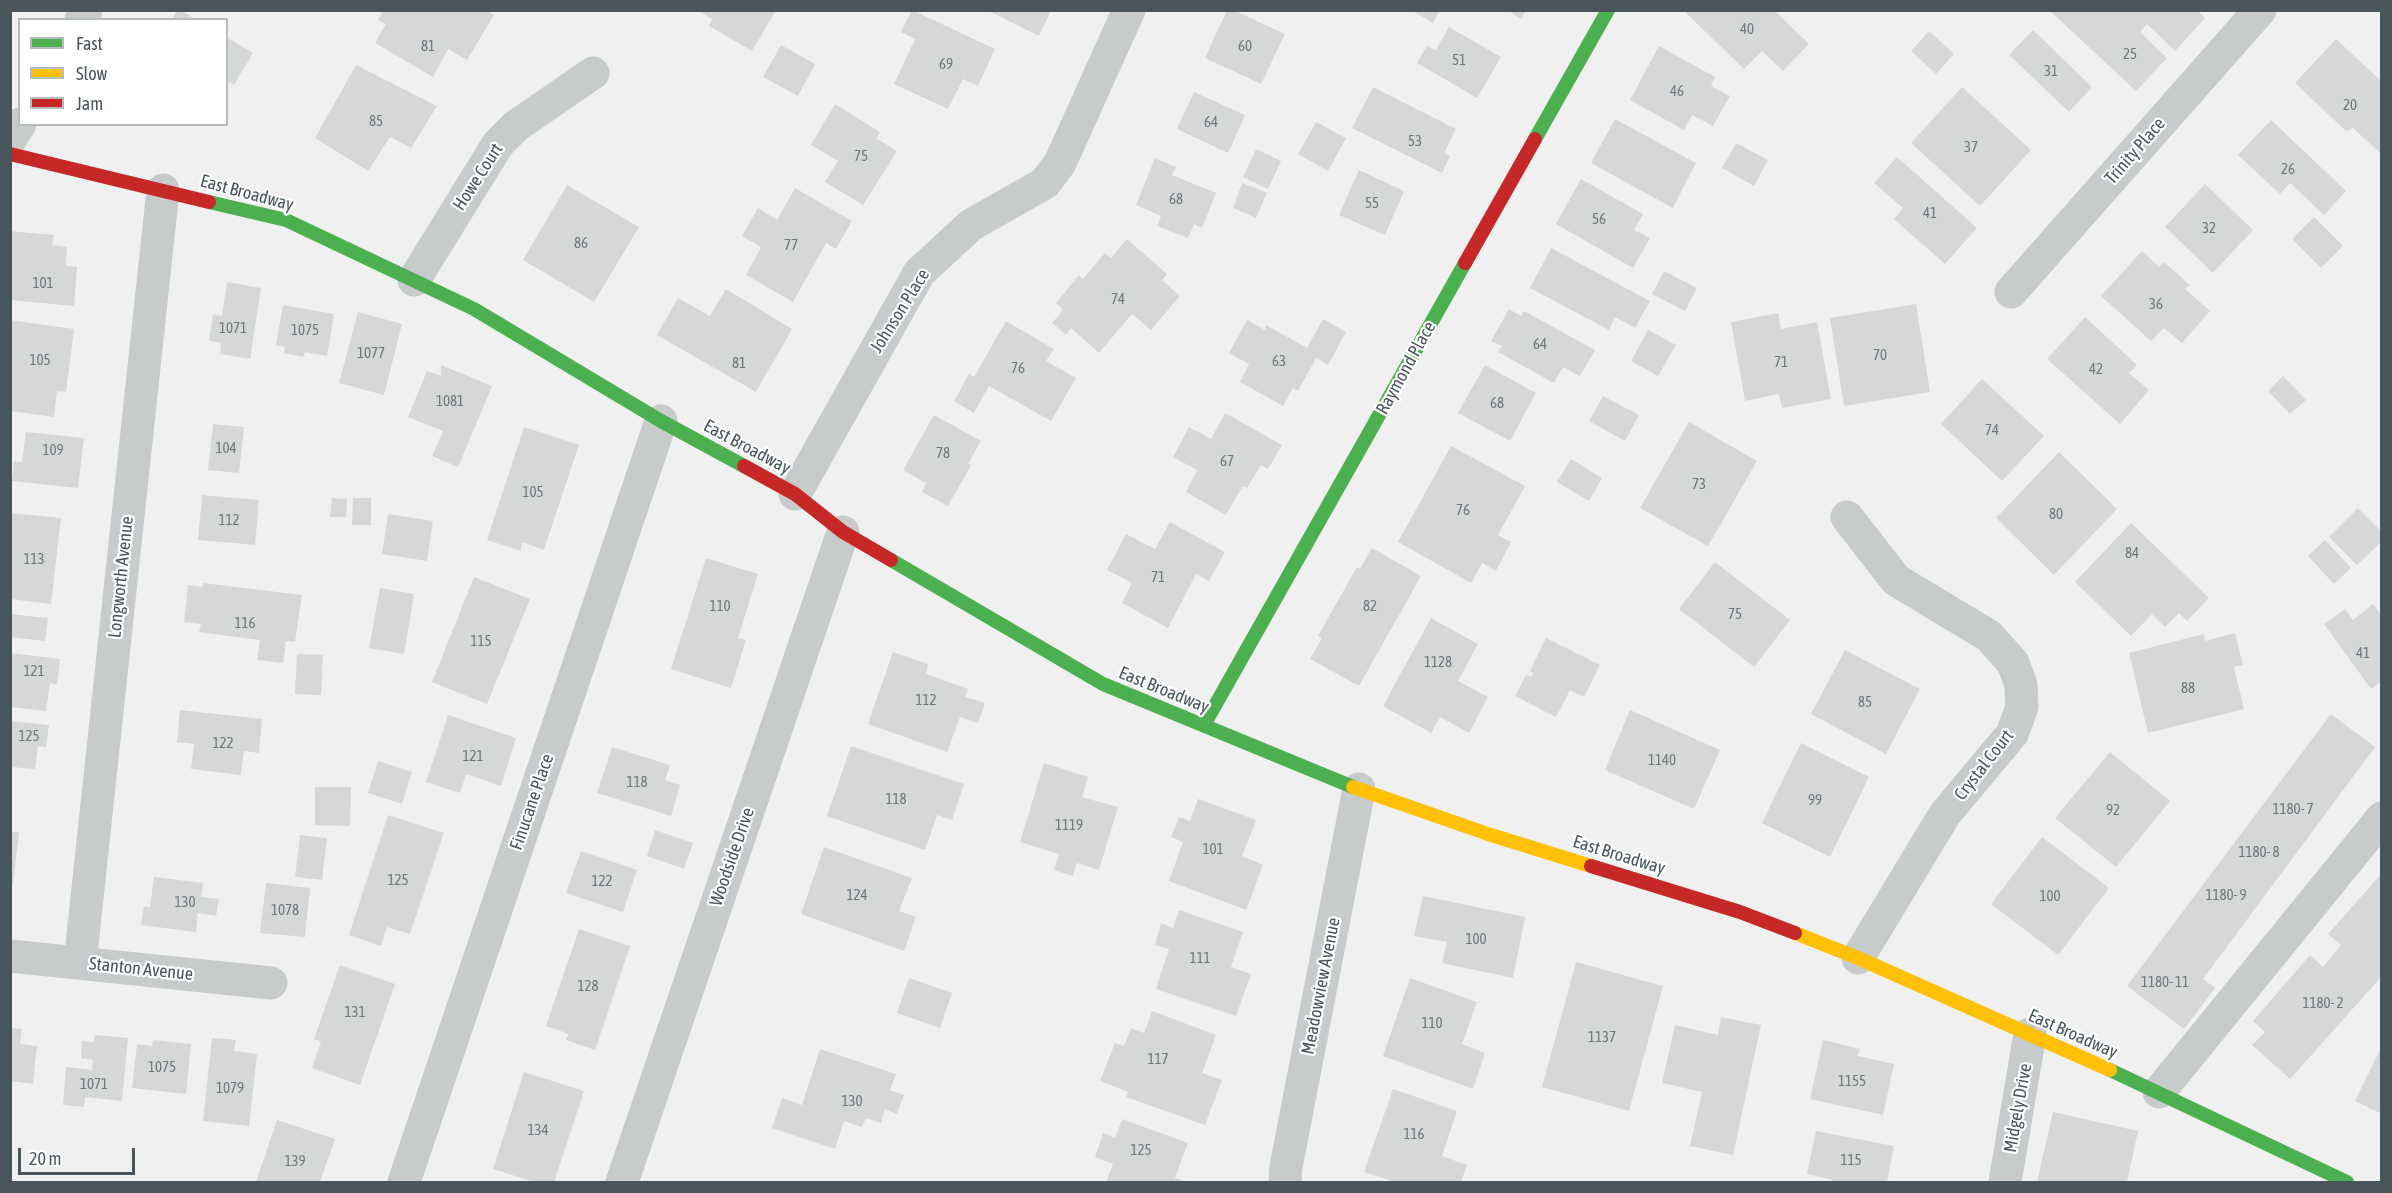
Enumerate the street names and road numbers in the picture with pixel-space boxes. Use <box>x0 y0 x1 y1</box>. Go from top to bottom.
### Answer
street label: Trinity Place <box>2100 113 2170 189</box>
street label: Howe Court <box>448 139 508 215</box>
street label: East Broadway <box>198 170 296 216</box>
street label: Johnson Place <box>866 265 934 357</box>
street label: Raymond Place <box>1372 318 1440 418</box>
street label: East Broadway <box>700 415 794 479</box>
street label: Longworth Avenue <box>104 515 138 639</box>
street label: East Broadway <box>1116 662 1212 718</box>
street label: Crystal Court <box>1950 725 2018 805</box>
street label: Finucane Place <box>506 751 558 853</box>
street label: Woodside Drive <box>705 805 759 909</box>
street label: East Broadway <box>1570 831 1668 879</box>
street label: Meadowview Avenue <box>1297 916 1345 1056</box>
street label: Stanton Avenue <box>88 953 194 985</box>
street label: East Broadway <box>2025 1005 2121 1063</box>
street label: Midgely Drive <box>2000 1062 2036 1154</box>

